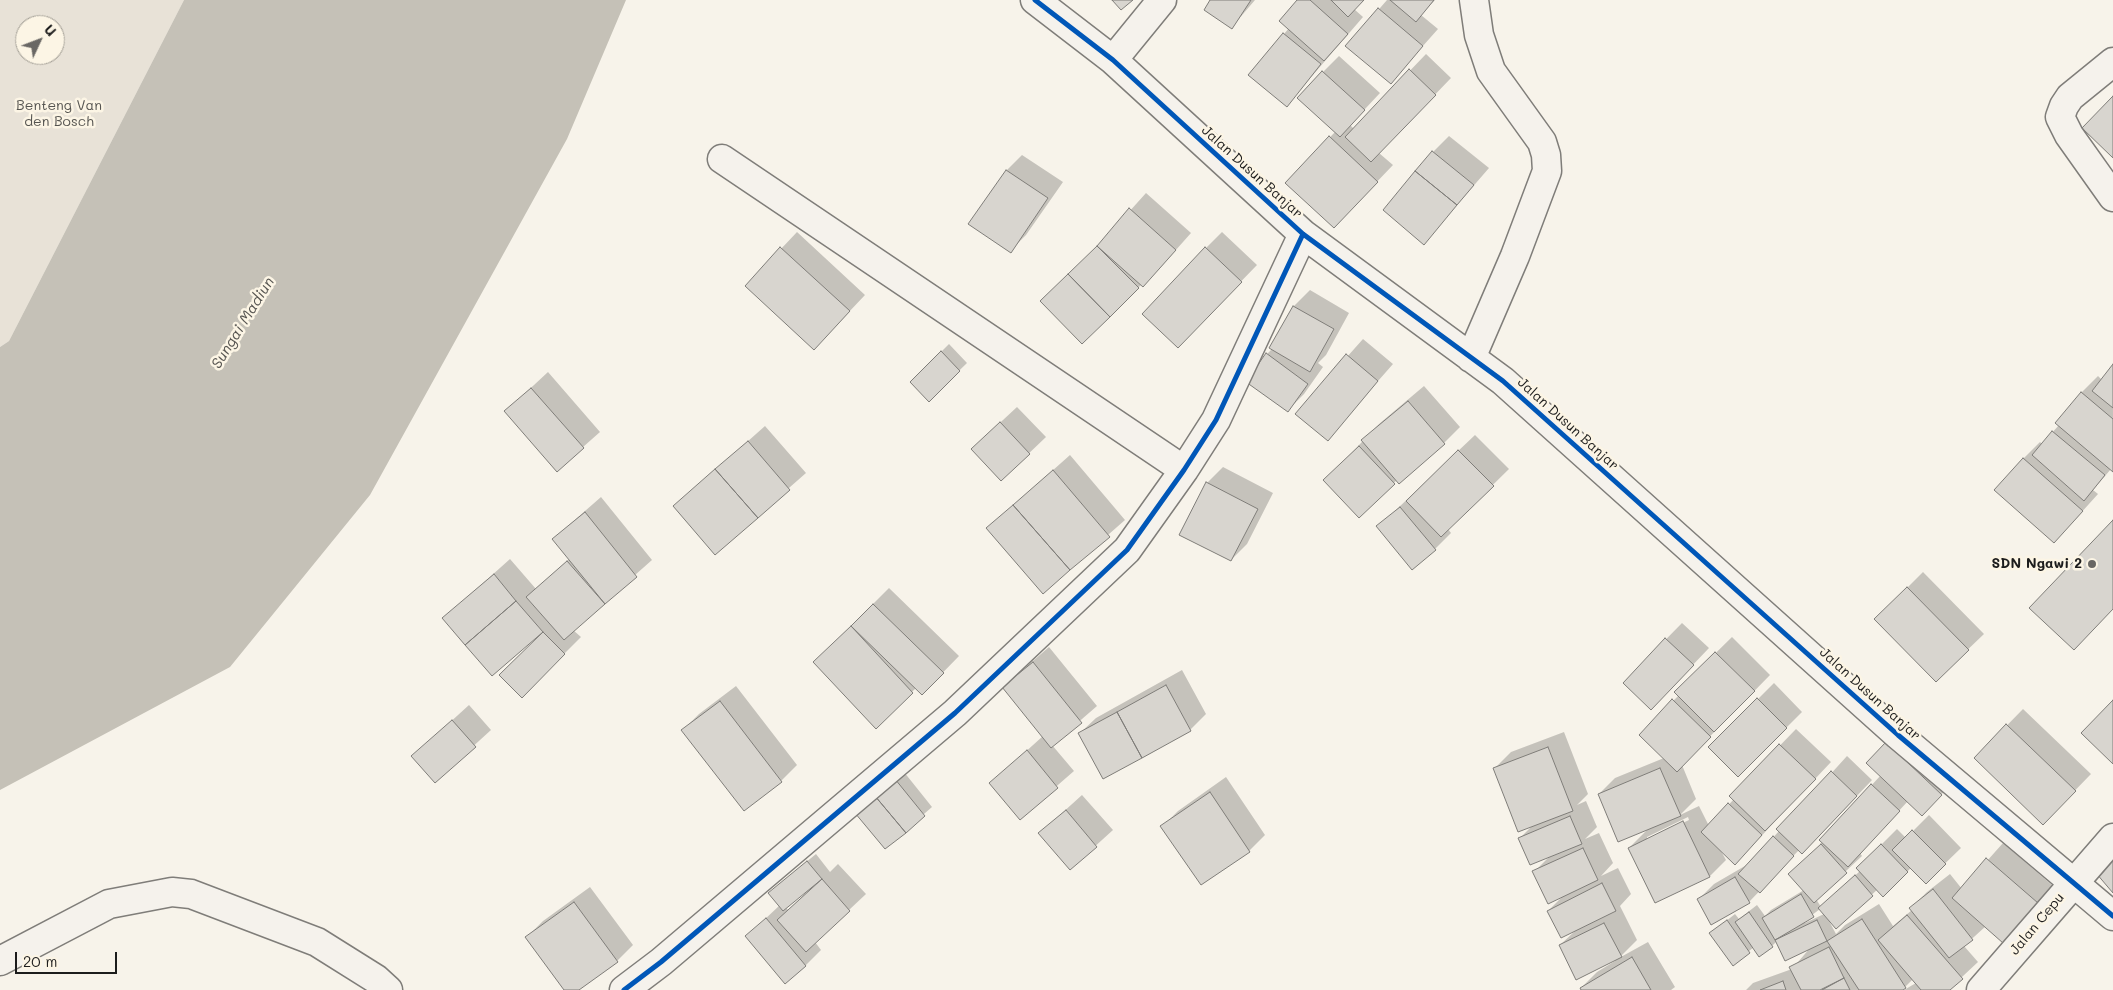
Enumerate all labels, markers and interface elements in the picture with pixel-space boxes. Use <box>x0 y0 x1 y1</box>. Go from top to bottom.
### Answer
north arrow <box>15 15 65 65</box>
text: U <box>40 20 61 40</box>
park label: Benteng Van den Bosch <box>16 98 102 130</box>
street label: Jalan Dusun Banjar <box>1198 122 1306 222</box>
water label: Sungai Madiun <box>208 274 278 372</box>
street label: Jalan Dusun Banjar <box>1514 374 1622 474</box>
place label: SDN Ngawi 2 <box>1992 556 2082 572</box>
marker: SDN Ngawi 2 <box>2086 558 2098 570</box>
street label: Jalan Dusun Banjar <box>1816 644 1924 744</box>
street label: Jalan Cepu <box>2006 890 2068 958</box>
scale bar <box>18 942 120 974</box>
text: 20 m <box>23 951 57 971</box>

